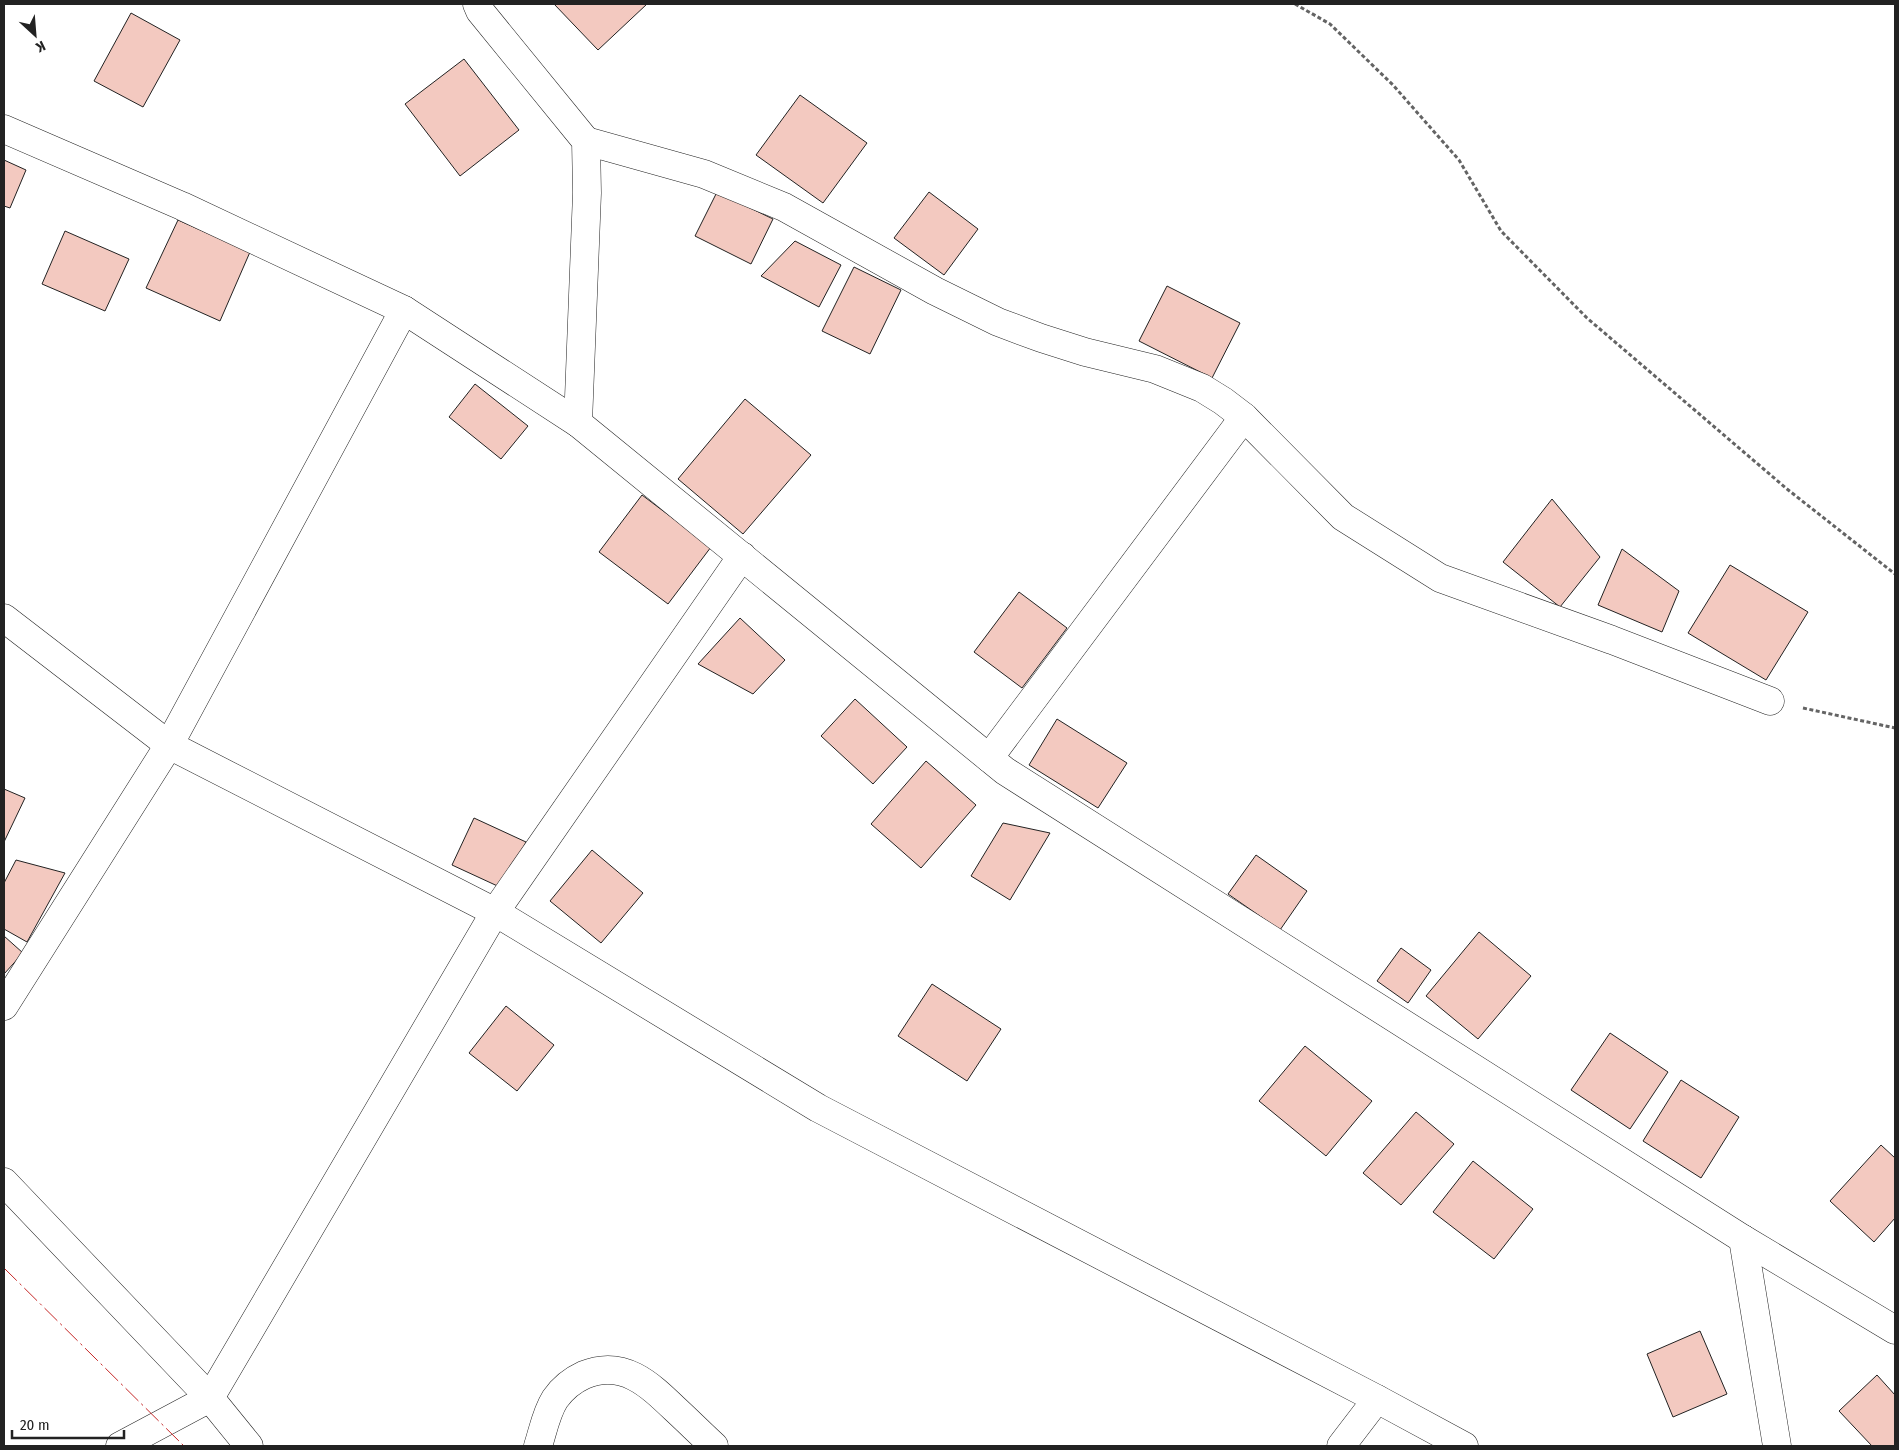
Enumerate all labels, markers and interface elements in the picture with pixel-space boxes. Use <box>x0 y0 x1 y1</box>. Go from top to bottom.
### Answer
north arrow <box>10 10 60 60</box>
text: K <box>32 37 48 56</box>
scale bar <box>12 1408 125 1440</box>
text: 20 m <box>20 1416 50 1434</box>

